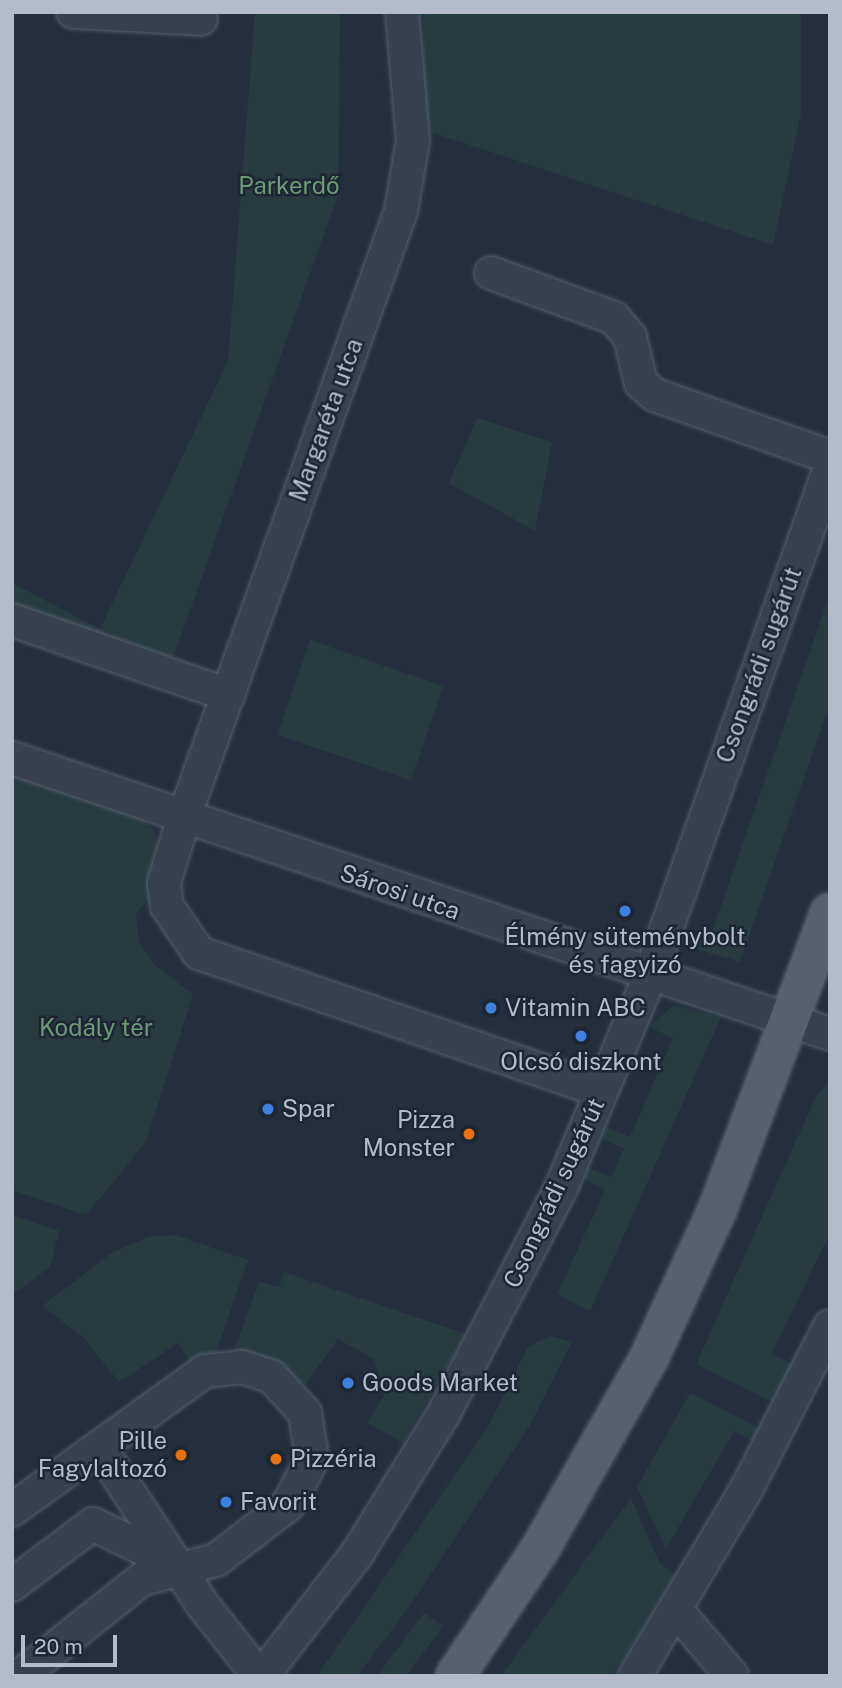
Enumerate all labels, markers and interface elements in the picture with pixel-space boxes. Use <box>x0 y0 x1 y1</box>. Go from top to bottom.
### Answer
park label: Parkerdő <box>238 172 340 200</box>
street label: Margaréta utca <box>283 335 369 505</box>
street label: Csongrádi sugárút <box>710 563 808 767</box>
street label: Sárosi utca <box>336 858 464 926</box>
marker: Élmény süteménybolt és fagyizó <box>617 903 633 919</box>
place label: Élmény süteménybolt és fagyizó <box>504 923 746 979</box>
place label: Vitamin ABC <box>505 994 646 1022</box>
marker: Vitamin ABC <box>483 1000 499 1016</box>
park label: Kodály tér <box>39 1014 153 1042</box>
marker: Olcsó diszkont <box>573 1028 589 1044</box>
place label: Olcsó diszkont <box>500 1048 662 1076</box>
street label: Csongrádi sugárút <box>497 1094 611 1292</box>
place label: Spar <box>282 1095 335 1123</box>
marker: Spar <box>260 1101 276 1117</box>
place label: Pizza Monster <box>363 1106 455 1162</box>
marker: Pizza Monster <box>461 1126 477 1142</box>
place label: Goods Market <box>362 1369 518 1397</box>
marker: Goods Market <box>340 1375 356 1391</box>
place label: Pille Fagylaltozó <box>38 1427 167 1483</box>
place label: Pizzéria <box>290 1445 377 1473</box>
marker: Pille Fagylaltozó <box>173 1447 189 1463</box>
marker: Pizzéria <box>268 1451 284 1467</box>
place label: Favorit <box>240 1488 317 1516</box>
marker: Favorit <box>218 1494 234 1510</box>
scale bar <box>24 1622 121 1666</box>
text: 20 m <box>34 1634 83 1659</box>

